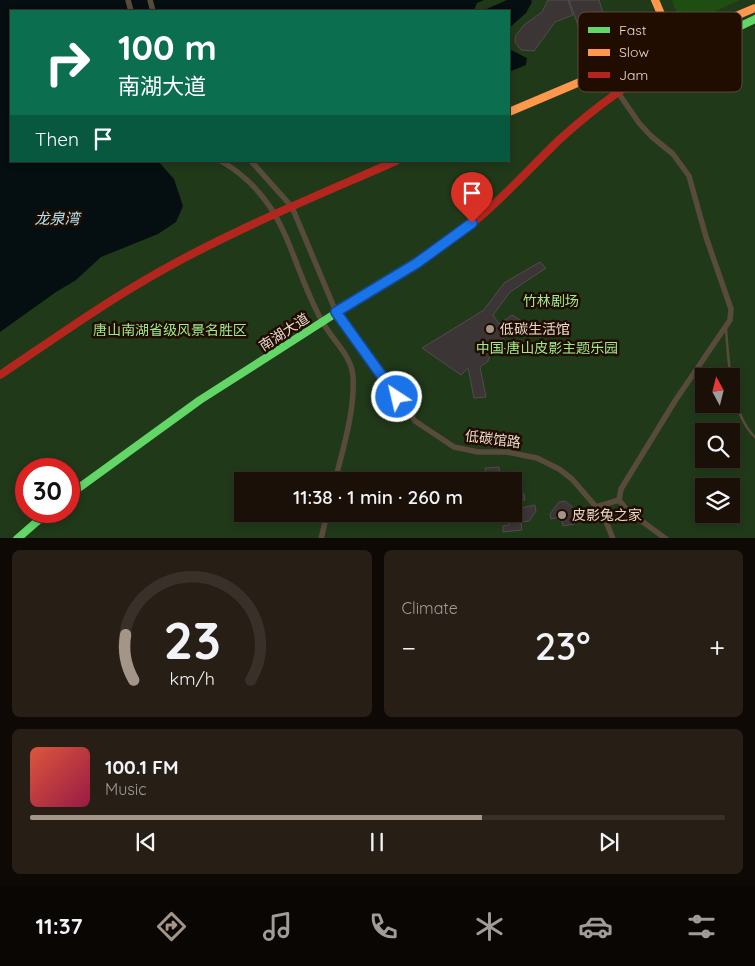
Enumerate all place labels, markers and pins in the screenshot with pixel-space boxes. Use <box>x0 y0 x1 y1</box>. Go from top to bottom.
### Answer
pin <box>451 172 493 223</box>
place label: 低碳生活馆 <box>500 320 570 338</box>
marker: 低碳生活馆 <box>484 323 496 335</box>
place label: 皮影兔之家 <box>572 506 642 524</box>
marker: 皮影兔之家 <box>556 509 568 521</box>

